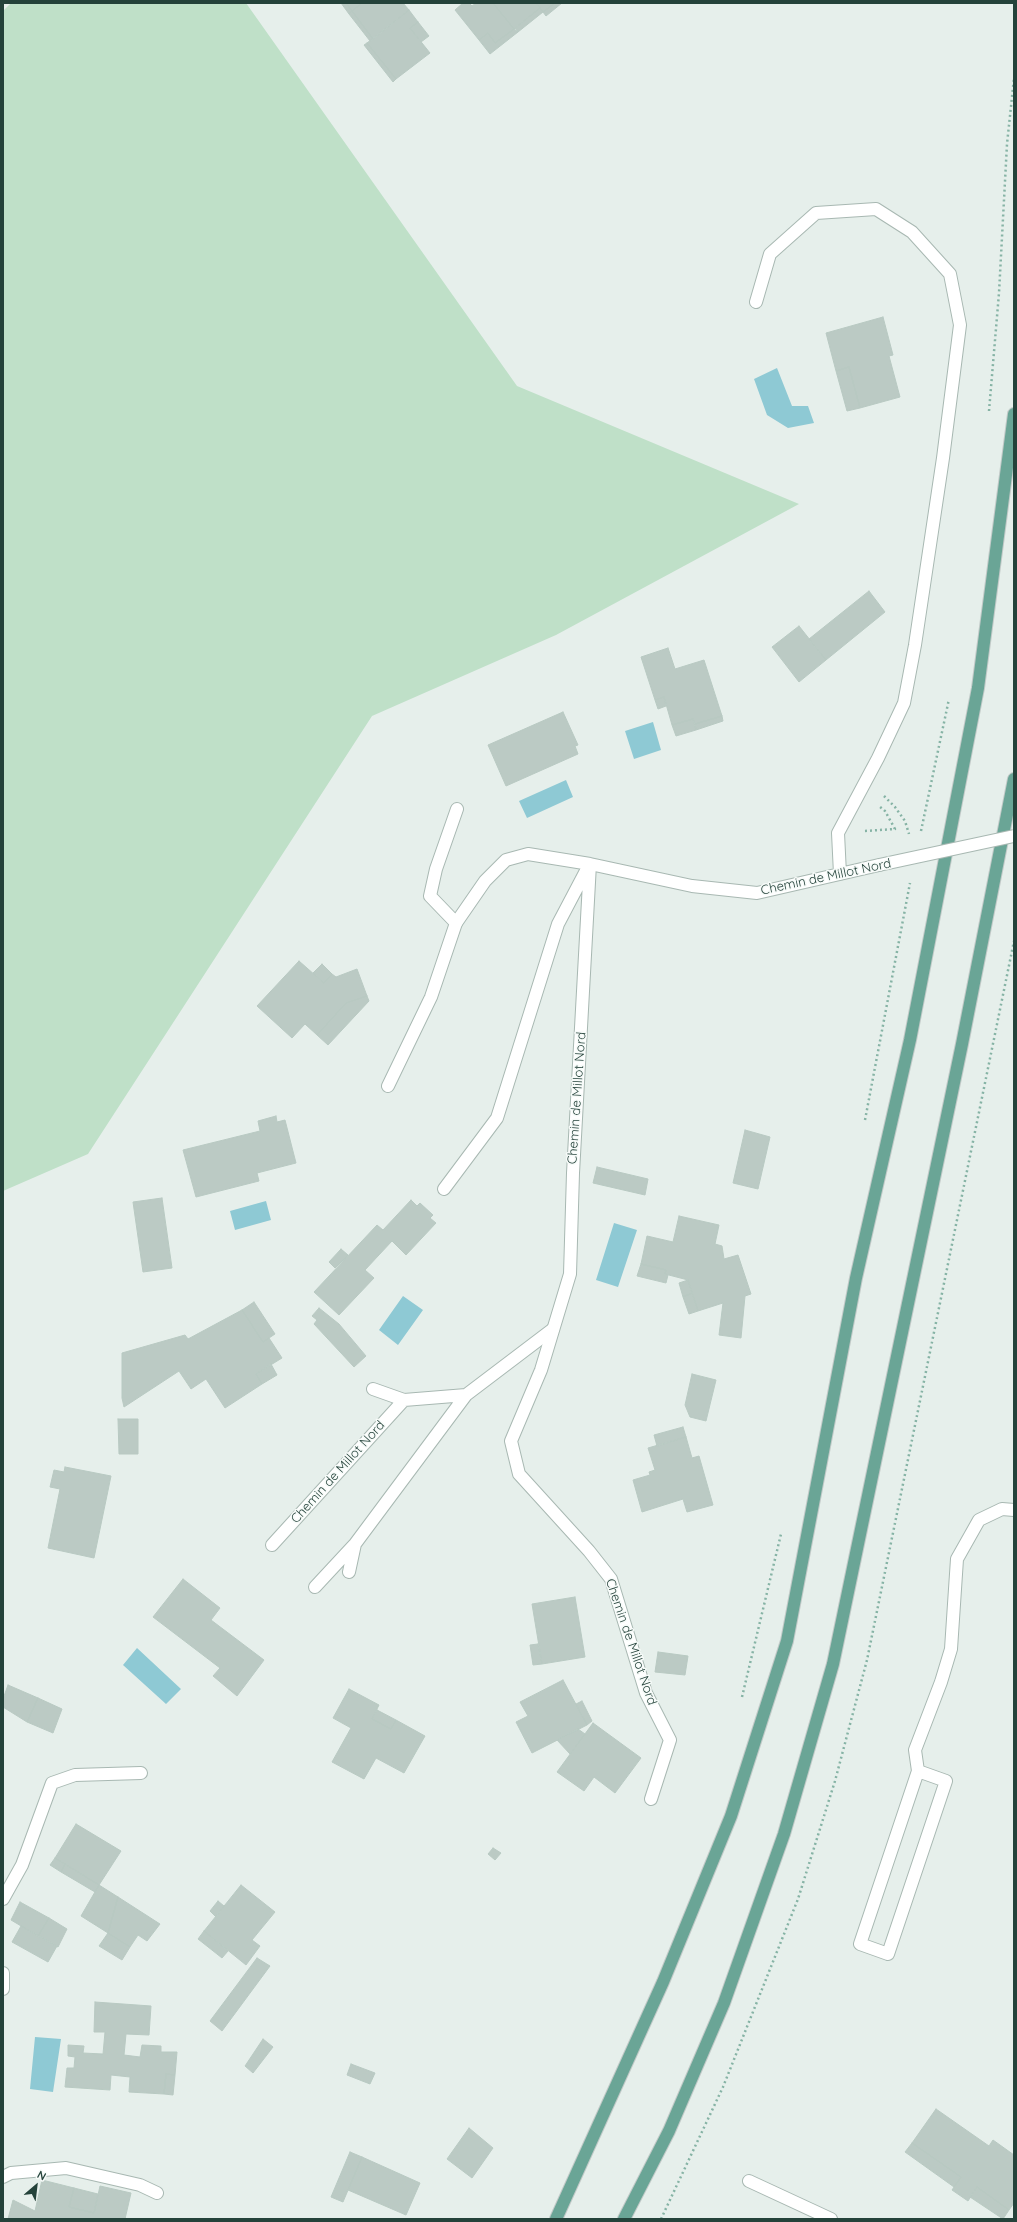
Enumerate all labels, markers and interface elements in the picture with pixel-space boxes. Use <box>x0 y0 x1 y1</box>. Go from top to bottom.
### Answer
street label: Chemin de Millot Nord <box>759 856 893 898</box>
street label: Chemin de Millot Nord <box>565 1031 589 1165</box>
street label: Chemin de Millot Nord <box>288 1417 388 1527</box>
street label: Chemin de Millot Nord <box>602 1577 660 1707</box>
north arrow <box>16 2166 56 2206</box>
text: N <box>35 2167 48 2183</box>

